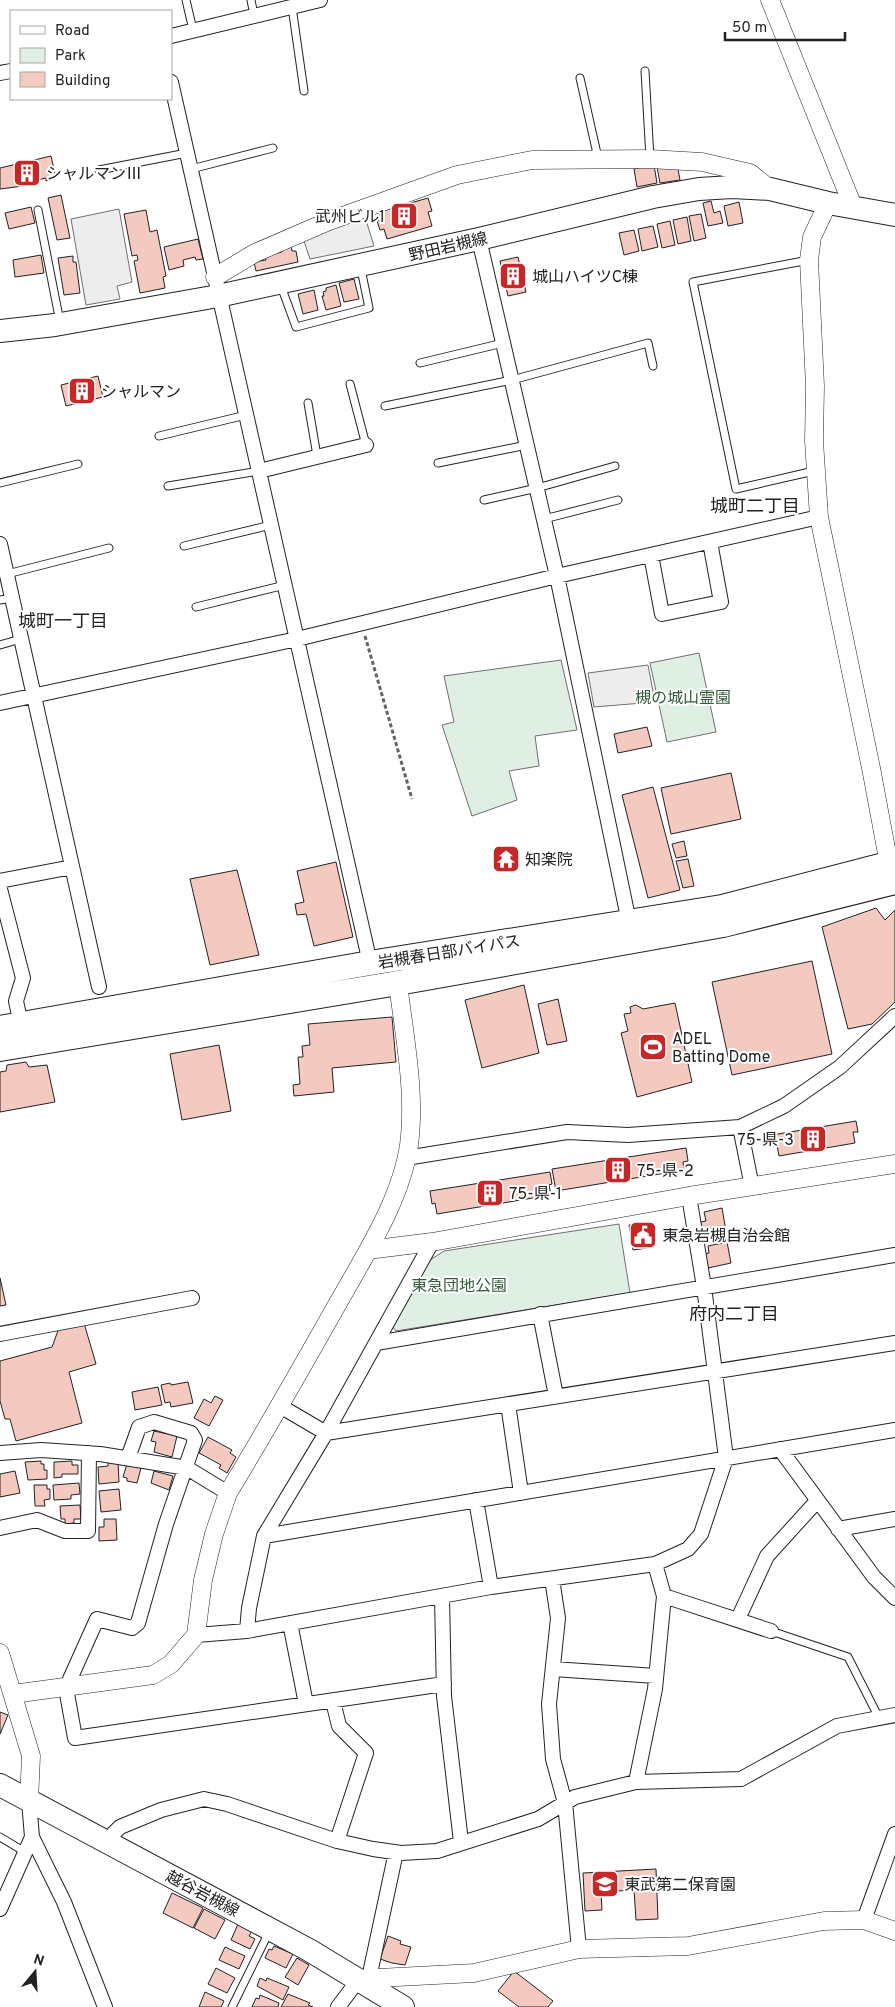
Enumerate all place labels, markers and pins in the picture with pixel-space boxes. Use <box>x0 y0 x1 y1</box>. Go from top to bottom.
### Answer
building icon: シャルマンⅢ <box>12 158 42 188</box>
place label: シャルマンⅢ <box>46 165 142 185</box>
building icon: 武州ビル1 <box>389 201 419 231</box>
place label: 武州ビル1 <box>315 208 385 228</box>
building icon: 城山ハイツC棟 <box>498 261 528 291</box>
place label: 城山ハイツC棟 <box>532 268 638 288</box>
building icon: シャルマン <box>67 376 97 406</box>
place label: シャルマン <box>101 383 181 403</box>
temple icon: 知楽院 <box>491 844 521 874</box>
place label: 知楽院 <box>525 851 573 871</box>
place label: ADEL Batting Dome <box>672 1030 770 1068</box>
sports icon: ADEL Batting Dome <box>638 1032 668 1062</box>
building icon: 75-県-3 <box>798 1124 828 1154</box>
place label: 75-県-3 <box>737 1131 794 1151</box>
building icon: 75-県-2 <box>603 1155 633 1185</box>
place label: 75-県-2 <box>637 1162 694 1182</box>
building icon: 75-県-1 <box>475 1178 505 1208</box>
place label: 75-県-1 <box>509 1185 562 1205</box>
public building icon: 東急岩槻自治会館 <box>628 1220 658 1250</box>
place label: 東急岩槻自治会館 <box>662 1227 790 1247</box>
school or university icon: 東武第二保育園 <box>590 1869 620 1899</box>
place label: 東武第二保育園 <box>624 1876 736 1896</box>

